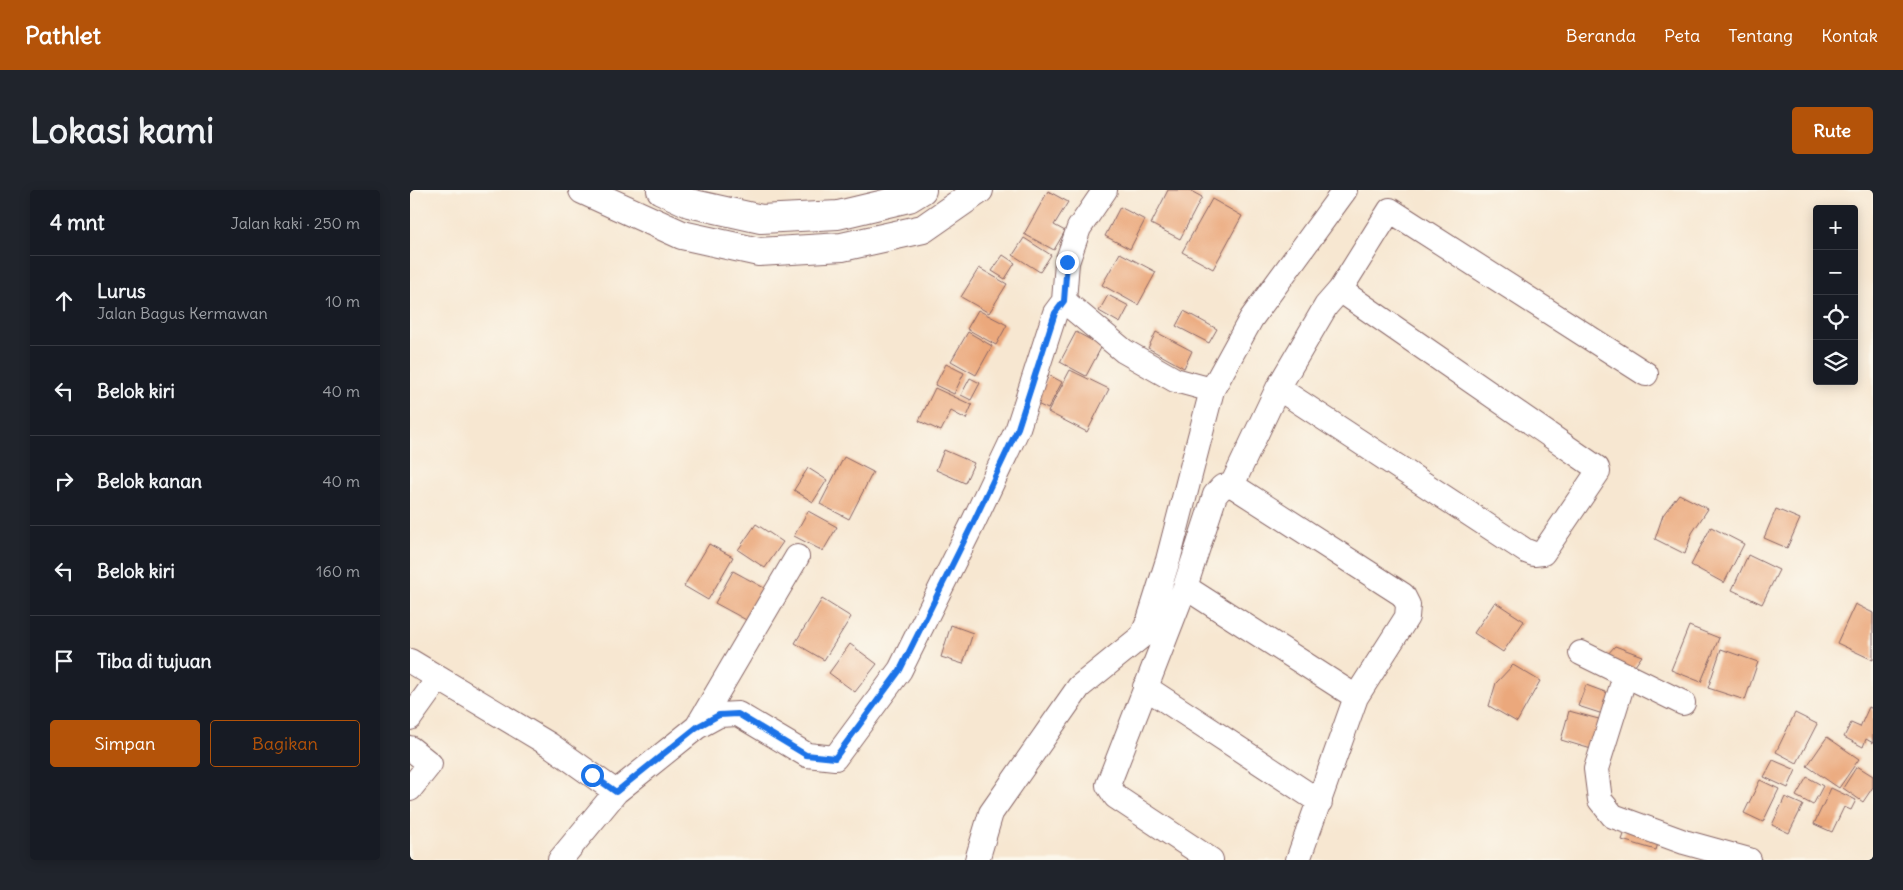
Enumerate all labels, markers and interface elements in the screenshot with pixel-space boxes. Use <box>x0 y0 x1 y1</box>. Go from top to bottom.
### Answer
text: Pathlet <box>25 20 101 50</box>
text: Beranda <box>1566 24 1636 47</box>
text: Peta <box>1664 24 1700 47</box>
text: Tentang <box>1728 24 1793 47</box>
text: Kontak <box>1821 24 1878 47</box>
button: Rute <box>1792 107 1873 154</box>
text: Lokasi kami <box>30 108 214 152</box>
map controls <box>1813 205 1858 385</box>
button: + <box>1813 205 1858 250</box>
text: 4 mnt <box>50 209 105 236</box>
text: Jalan kaki · 250 m <box>231 213 360 233</box>
button: − <box>1813 250 1858 295</box>
route end <box>1056 251 1079 274</box>
text: Lurus <box>97 279 146 303</box>
icon: ahead <box>50 287 78 315</box>
text: 10 m <box>325 291 360 311</box>
button: locate <box>1813 295 1858 340</box>
text: Jalan Bagus Kermawan <box>97 303 268 323</box>
button: layers <box>1813 340 1858 385</box>
icon: left <box>50 377 78 405</box>
text: Belok kiri <box>97 379 175 403</box>
text: 40 m <box>322 381 360 401</box>
icon: right <box>50 467 78 495</box>
text: Belok kanan <box>97 469 202 493</box>
text: 40 m <box>322 471 360 491</box>
icon: left <box>50 557 78 585</box>
text: Belok kiri <box>97 559 175 583</box>
text: 160 m <box>316 561 360 581</box>
icon: arrive <box>50 647 78 675</box>
text: Tiba di tujuan <box>97 649 212 673</box>
button: Simpan <box>50 720 200 767</box>
button: Bagikan <box>210 720 360 767</box>
route start <box>581 764 604 787</box>

